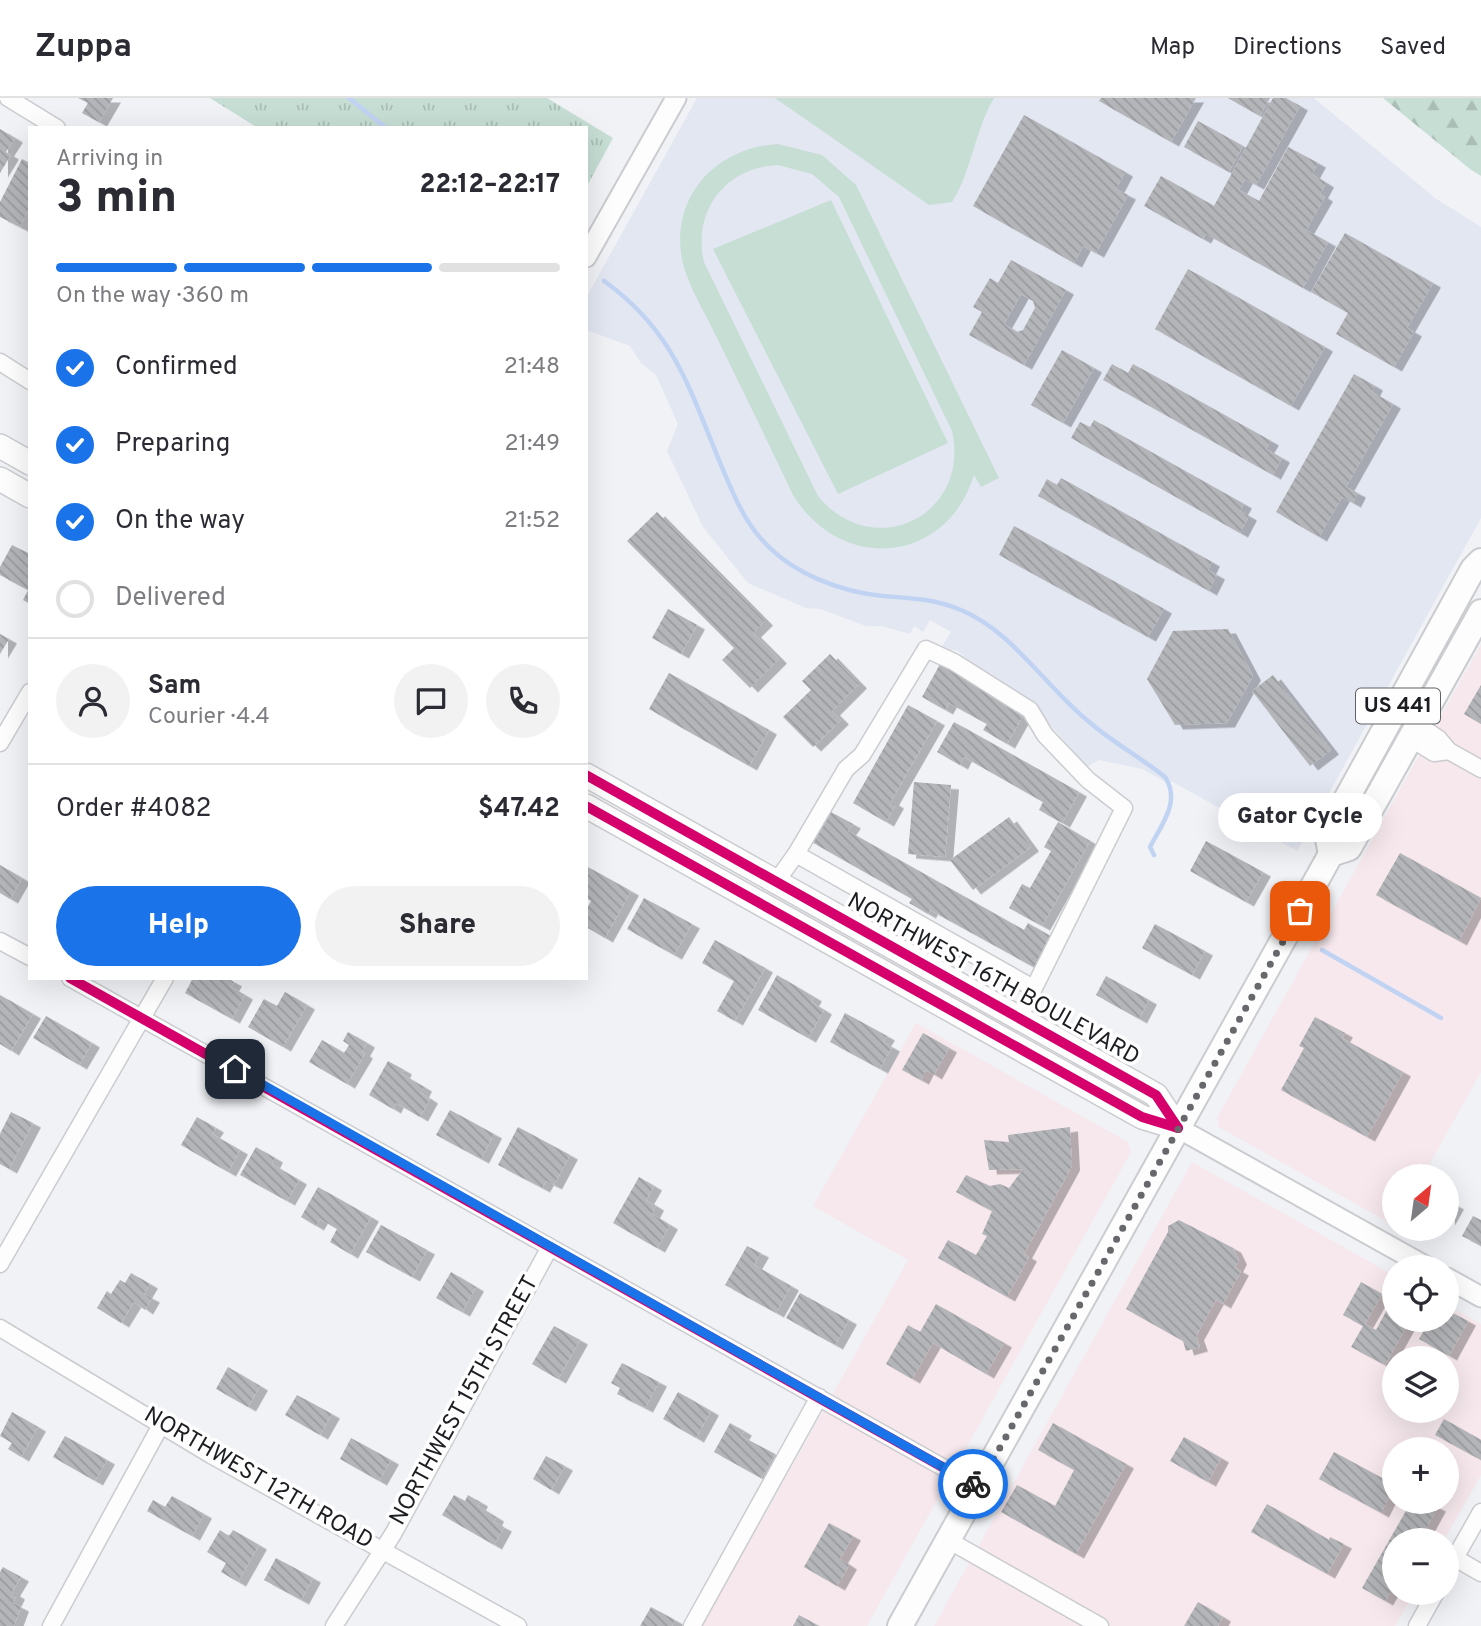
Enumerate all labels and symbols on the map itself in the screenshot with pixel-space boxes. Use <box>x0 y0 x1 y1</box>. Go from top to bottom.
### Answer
road number: US 441 <box>1356 688 1440 724</box>
callout: Gator Cycle <box>1218 792 1382 841</box>
pin <box>1270 881 1330 941</box>
street label: NORTHWEST 16TH BOULEVARD <box>842 887 1144 1073</box>
pin <box>205 1039 265 1099</box>
north arrow <box>1382 1164 1460 1241</box>
street label: NORTHWEST 15TH STREET <box>384 1271 546 1531</box>
street label: NORTHWEST 12TH ROAD <box>138 1401 378 1557</box>
courier <box>938 1449 1008 1519</box>

